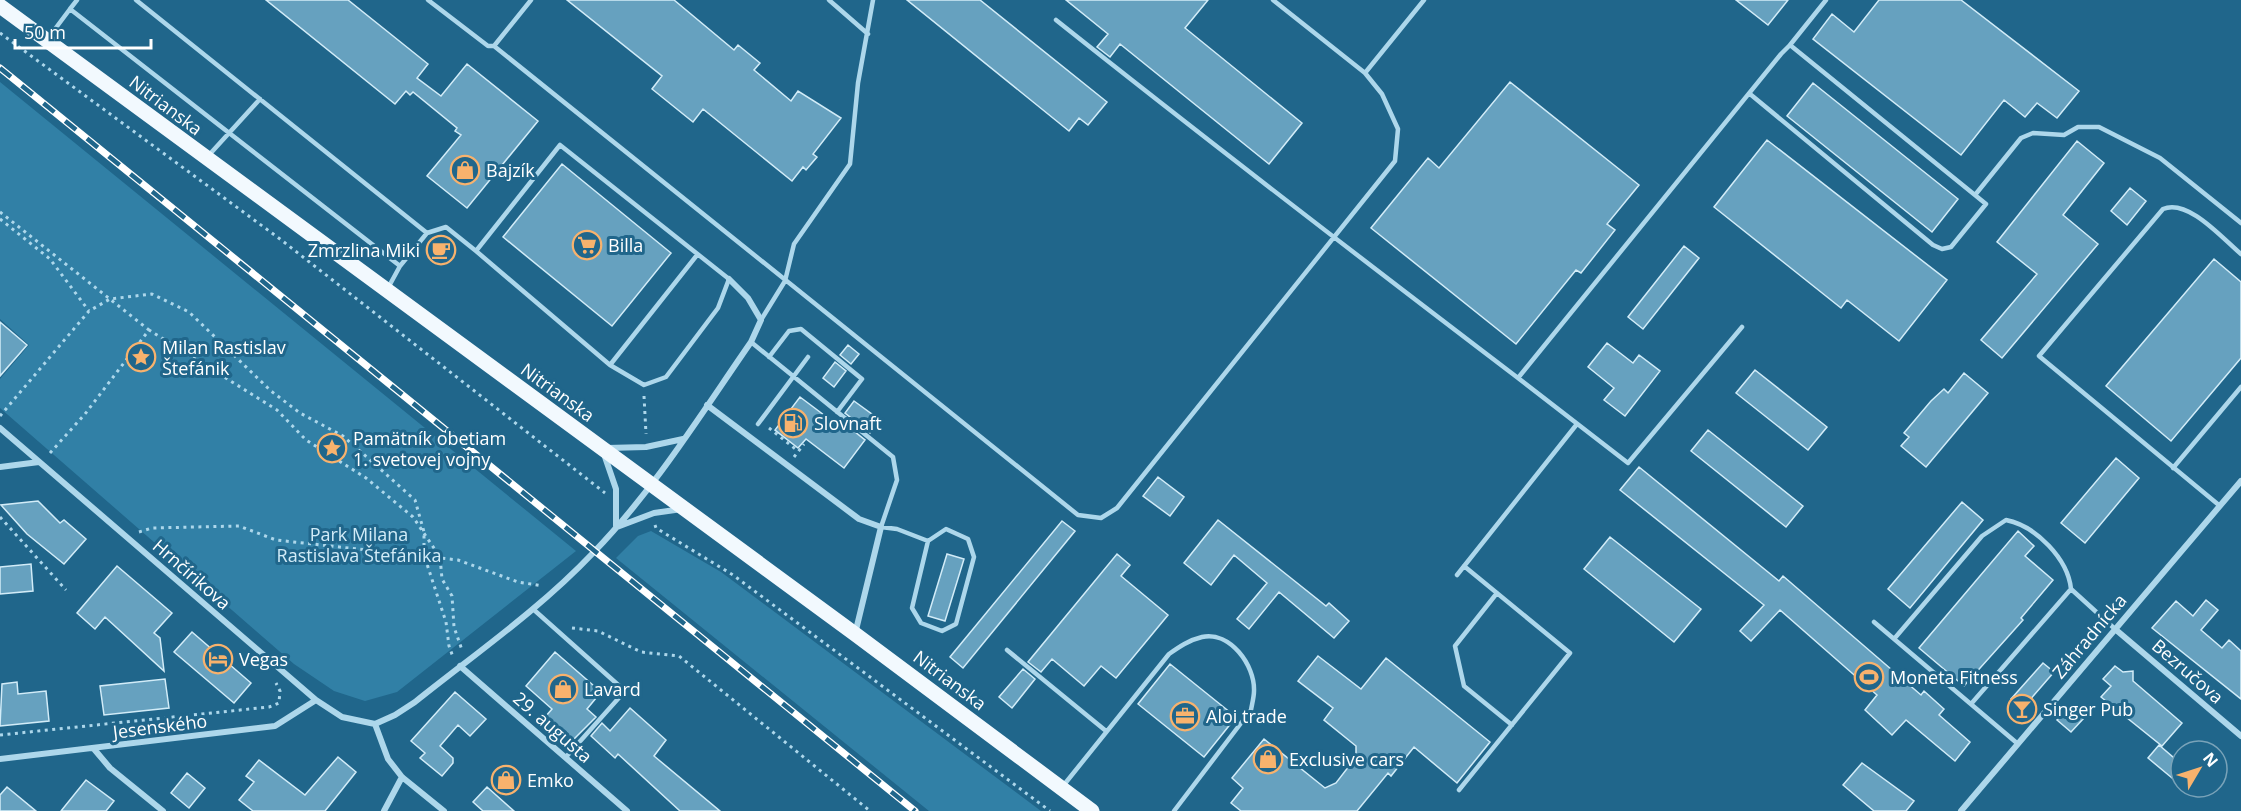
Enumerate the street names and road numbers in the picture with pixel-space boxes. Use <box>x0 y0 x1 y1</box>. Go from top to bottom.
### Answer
street label: Nitrianska <box>125 70 207 140</box>
street label: Nitrianska <box>516 357 600 427</box>
street label: Hrnčírikova <box>148 533 236 615</box>
street label: Záhradnícka <box>2047 589 2131 683</box>
street label: Bezručova <box>2147 633 2229 709</box>
street label: Nitrianska <box>909 645 991 715</box>
street label: 29. augusta <box>509 686 597 768</box>
street label: Jesenského <box>110 708 208 744</box>

